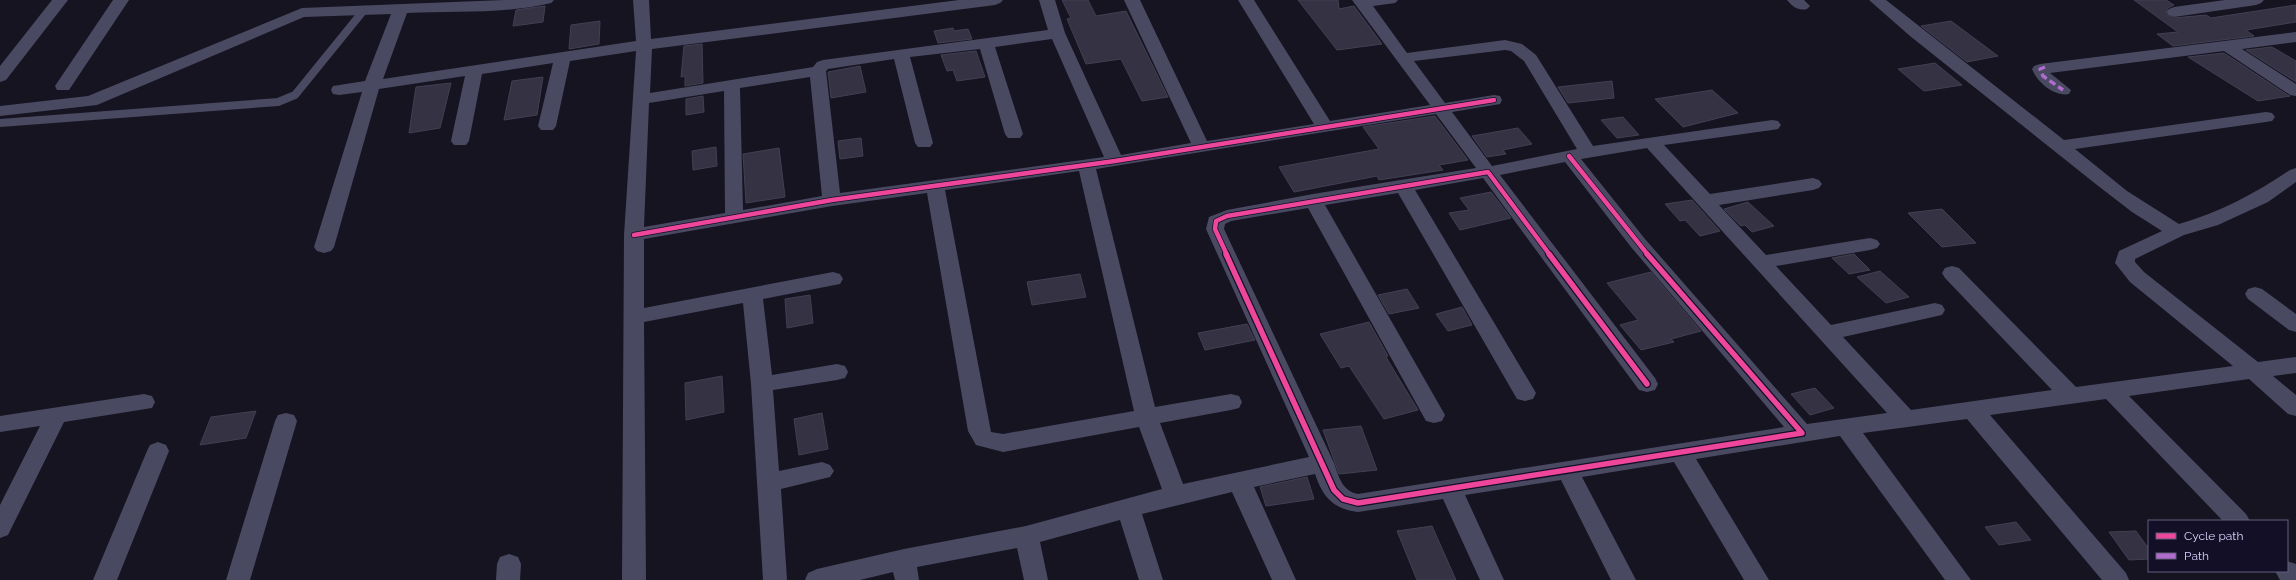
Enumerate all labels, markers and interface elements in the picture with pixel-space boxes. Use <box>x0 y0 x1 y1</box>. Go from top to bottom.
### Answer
legend <box>2148 520 2288 572</box>
text: Cycle path <box>2184 529 2243 543</box>
text: Path <box>2184 549 2209 563</box>

